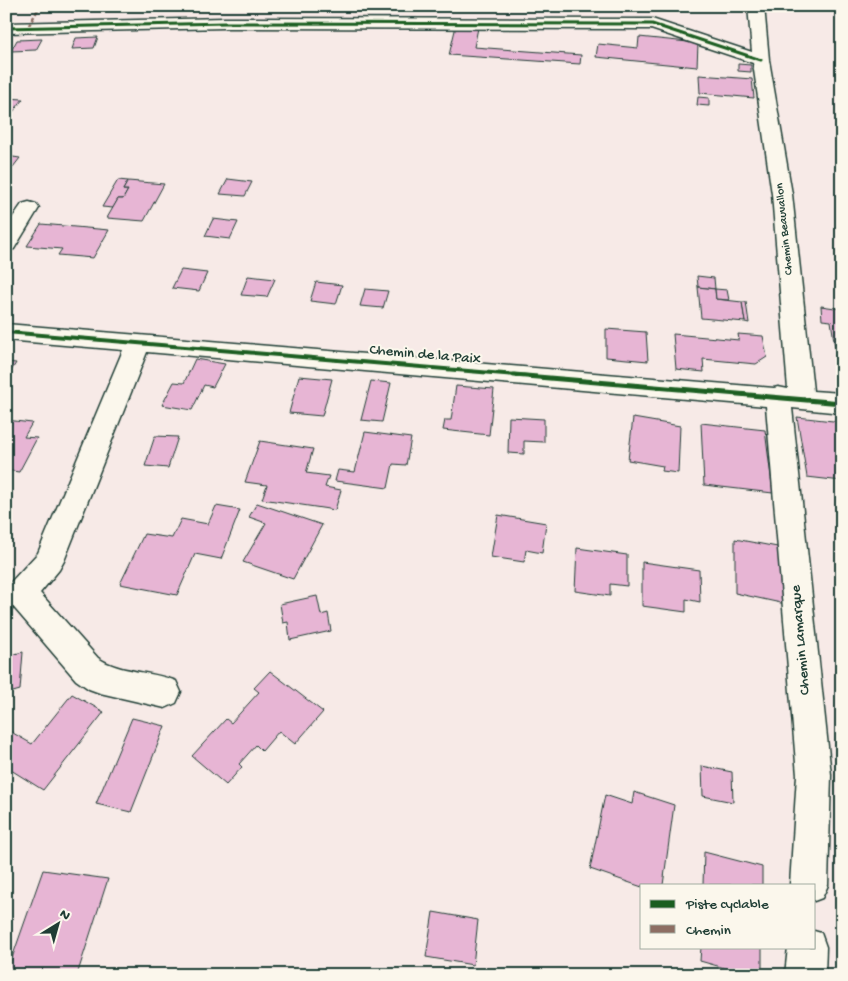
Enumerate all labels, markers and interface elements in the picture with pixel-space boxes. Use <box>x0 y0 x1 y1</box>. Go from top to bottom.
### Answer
street label: Chemin Beauvallon <box>773 182 797 276</box>
street label: Chemin de la Paix <box>369 341 481 369</box>
street label: Chemin Lamarque <box>787 584 815 696</box>
legend <box>640 884 816 948</box>
text: Piste cyclable <box>685 896 769 914</box>
north arrow <box>32 898 82 948</box>
text: N <box>56 906 73 925</box>
text: Chemin <box>686 922 731 940</box>

